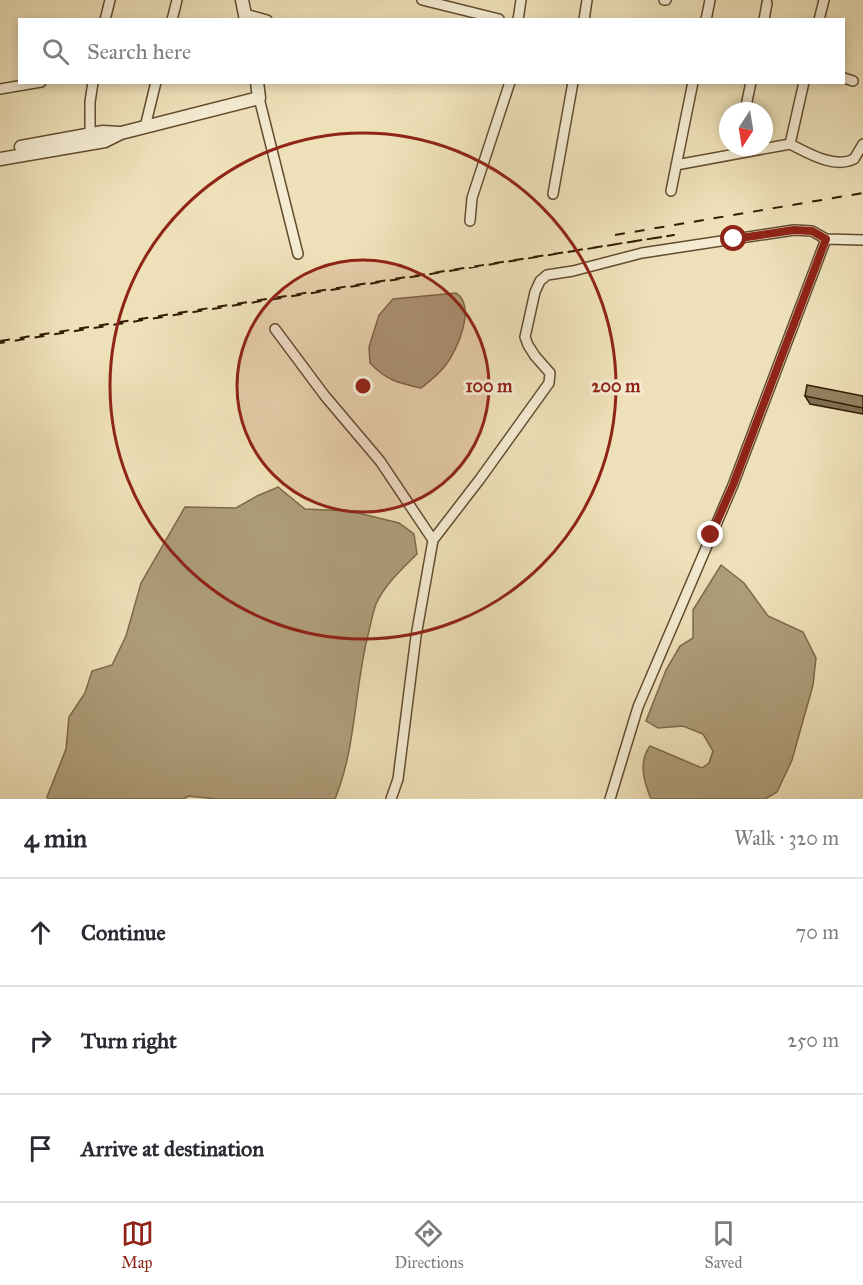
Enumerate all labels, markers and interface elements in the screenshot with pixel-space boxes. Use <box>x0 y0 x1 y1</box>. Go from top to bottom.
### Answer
search box <box>18 18 845 84</box>
icon: search <box>39 35 72 68</box>
text: Search here <box>87 38 191 65</box>
north arrow <box>719 102 773 156</box>
route start <box>720 225 746 251</box>
text: 100 m <box>466 375 513 397</box>
text: 200 m <box>592 375 641 397</box>
centre of rings <box>353 376 373 396</box>
route end <box>697 521 723 547</box>
text: 4 min <box>24 822 87 854</box>
text: Walk · 320 m <box>734 826 839 850</box>
icon: ahead <box>24 916 57 949</box>
text: Continue <box>81 919 166 946</box>
text: 70 m <box>796 920 839 944</box>
icon: right <box>24 1024 57 1057</box>
text: Turn right <box>81 1027 177 1054</box>
text: 250 m <box>787 1028 839 1052</box>
icon: arrive <box>24 1132 57 1165</box>
text: Arrive at destination <box>81 1135 264 1162</box>
tab: Map <box>121 1217 154 1272</box>
tab: Directions <box>395 1217 463 1272</box>
tab: Saved <box>704 1217 742 1272</box>

